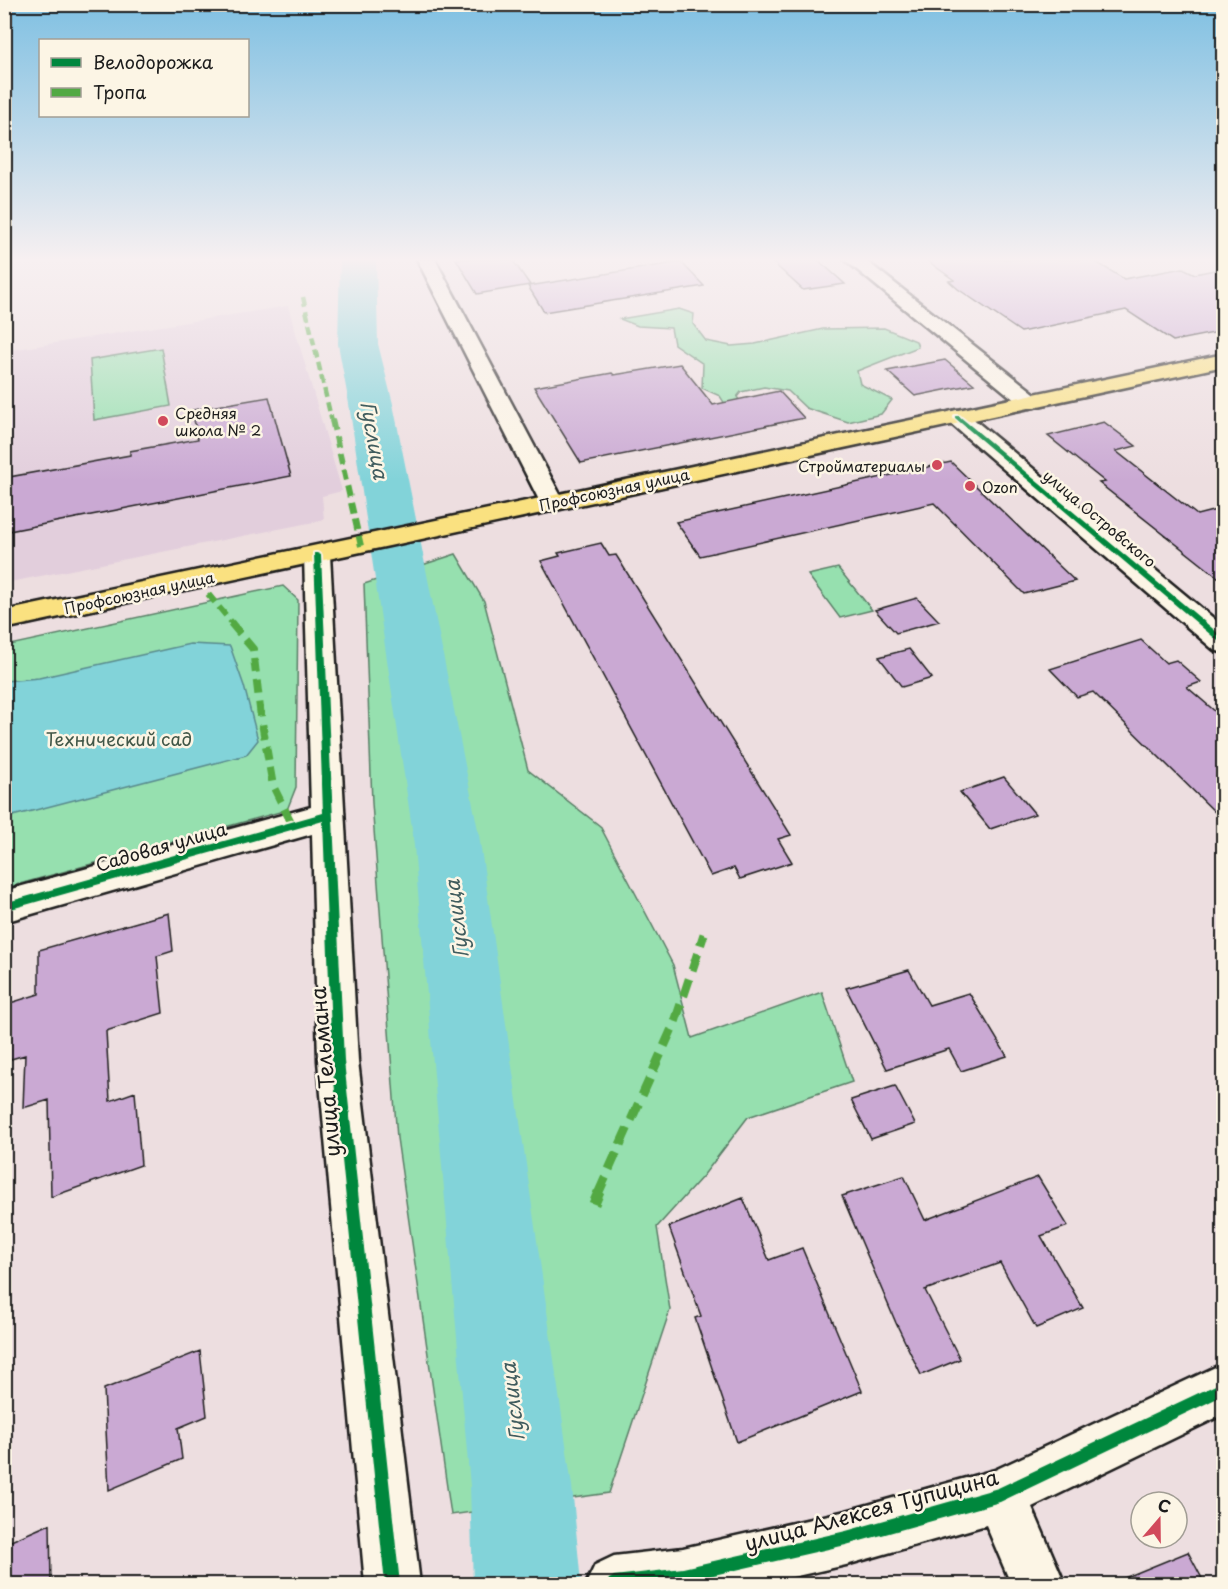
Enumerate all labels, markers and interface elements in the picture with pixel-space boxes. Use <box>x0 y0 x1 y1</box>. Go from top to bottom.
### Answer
legend <box>39 39 249 117</box>
text: Велодорожка <box>93 48 214 75</box>
text: Тропа <box>93 78 146 105</box>
water label: Гуслица <box>353 399 397 483</box>
place label: Средняя школа № 2 <box>175 401 261 441</box>
marker: Средняя школа № 2 <box>156 414 170 428</box>
place label: Стройматериалы <box>798 454 925 477</box>
marker: Стройматериалы <box>930 458 944 472</box>
street label: Профсоюзная улица <box>537 462 692 516</box>
street label: улица Островского <box>1038 464 1162 572</box>
place label: Ozon <box>982 475 1018 498</box>
marker: Ozon <box>963 479 977 493</box>
street label: Профсоюзная улица <box>62 565 217 619</box>
park label: Технический сад <box>46 725 192 752</box>
street label: Садовая улица <box>92 814 230 878</box>
water label: Гуслица <box>436 877 476 960</box>
street label: улица Тельмана <box>301 985 347 1158</box>
water label: Гуслица <box>492 1360 532 1443</box>
street label: улица Алексея Тупицина <box>741 1459 1002 1558</box>
north arrow <box>1129 1490 1189 1550</box>
text: С <box>1155 1492 1174 1518</box>

